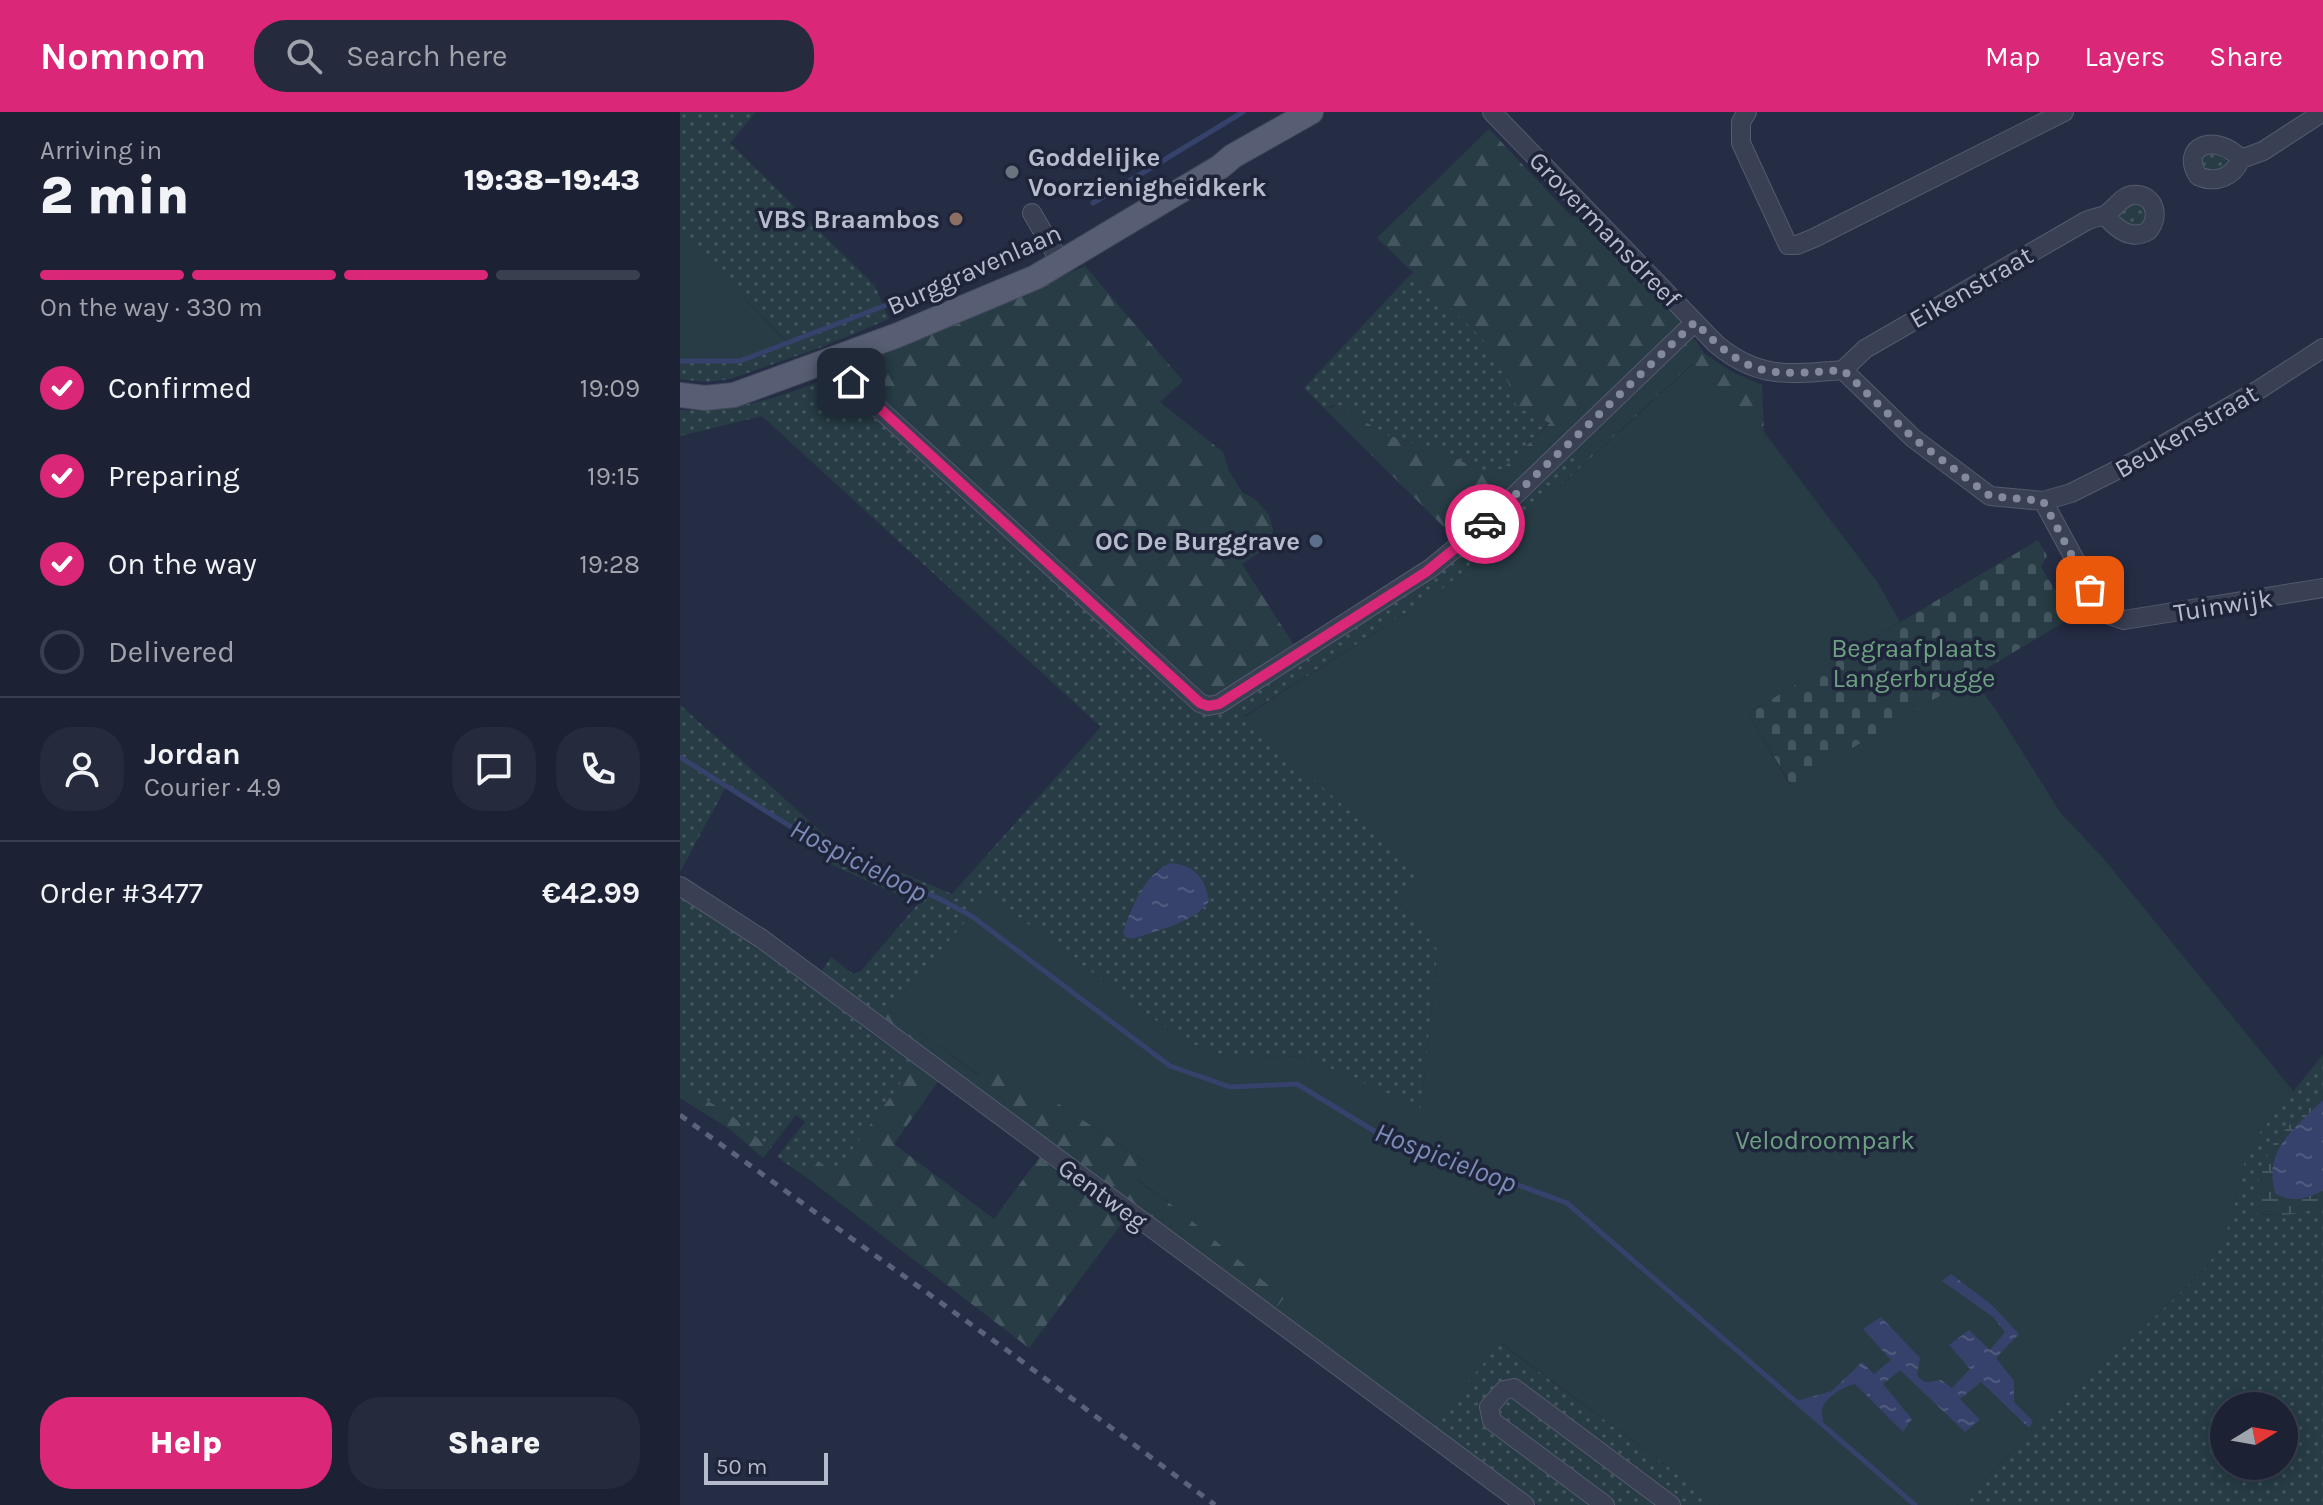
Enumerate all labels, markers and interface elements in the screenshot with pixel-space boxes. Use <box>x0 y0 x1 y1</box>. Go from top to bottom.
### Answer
search box <box>254 20 814 92</box>
text: Nomnom <box>40 34 206 79</box>
icon: search <box>282 34 326 78</box>
text: Search here <box>346 38 507 74</box>
text: Map <box>1985 40 2040 73</box>
text: Layers <box>2084 40 2165 73</box>
text: Share <box>2209 40 2283 73</box>
text: Arriving in <box>40 135 162 166</box>
place label: Goddelijke Voorzienigheidkerk <box>1028 142 1267 203</box>
street label: Grovermansdreef <box>1522 145 1688 314</box>
text: 19:38–19:43 <box>464 162 640 198</box>
marker: Goddelijke Voorzienigheidkerk <box>1003 163 1021 181</box>
text: 2 min <box>40 165 189 226</box>
place label: VBS Braambos <box>758 204 940 235</box>
marker: VBS Braambos <box>947 210 965 228</box>
street label: Burggravenlaan <box>882 217 1066 322</box>
street label: Eikenstraat <box>1904 240 2039 335</box>
text: On the way · 330 m <box>40 292 263 323</box>
pin <box>817 348 885 416</box>
icon: home <box>829 360 873 404</box>
icon: check <box>40 366 84 410</box>
text: Confirmed <box>108 370 252 406</box>
text: 19:09 <box>580 373 640 404</box>
street label: Beukenstraat <box>2109 378 2264 485</box>
icon: check <box>40 454 84 498</box>
text: Preparing <box>108 458 240 494</box>
text: 19:15 <box>587 461 640 492</box>
courier <box>1445 484 1525 564</box>
icon: car <box>1463 502 1507 546</box>
place label: OC De Burggrave <box>1095 526 1300 557</box>
marker: OC De Burggrave <box>1307 532 1325 550</box>
icon: check <box>40 542 84 586</box>
text: On the way <box>108 546 257 582</box>
text: 19:28 <box>579 549 640 580</box>
pin <box>2056 556 2124 624</box>
icon: bag <box>2068 568 2112 612</box>
street label: Tuinwijk <box>2171 582 2275 629</box>
park label: Begraafplaats Langerbrugge <box>1831 633 1997 694</box>
text: Delivered <box>108 634 235 670</box>
button: person <box>40 727 124 811</box>
button: chat <box>452 727 536 811</box>
button: phone <box>556 727 640 811</box>
text: Jordan <box>144 736 241 772</box>
text: Courier · 4.9 <box>144 772 281 803</box>
water label: Hospicieloop <box>785 812 933 909</box>
text: Order #3477 <box>40 875 203 911</box>
text: €42.99 <box>542 875 640 911</box>
water label: Hospicieloop <box>1370 1115 1521 1200</box>
park label: Velodroompark <box>1735 1125 1915 1156</box>
street label: Gentweg <box>1052 1152 1154 1237</box>
north arrow <box>2210 1392 2298 1480</box>
map controls <box>2210 1392 2298 1480</box>
button: Help <box>40 1397 332 1489</box>
button: Share <box>348 1397 640 1489</box>
scale bar <box>704 1449 828 1485</box>
text: 50 m <box>716 1454 767 1480</box>

